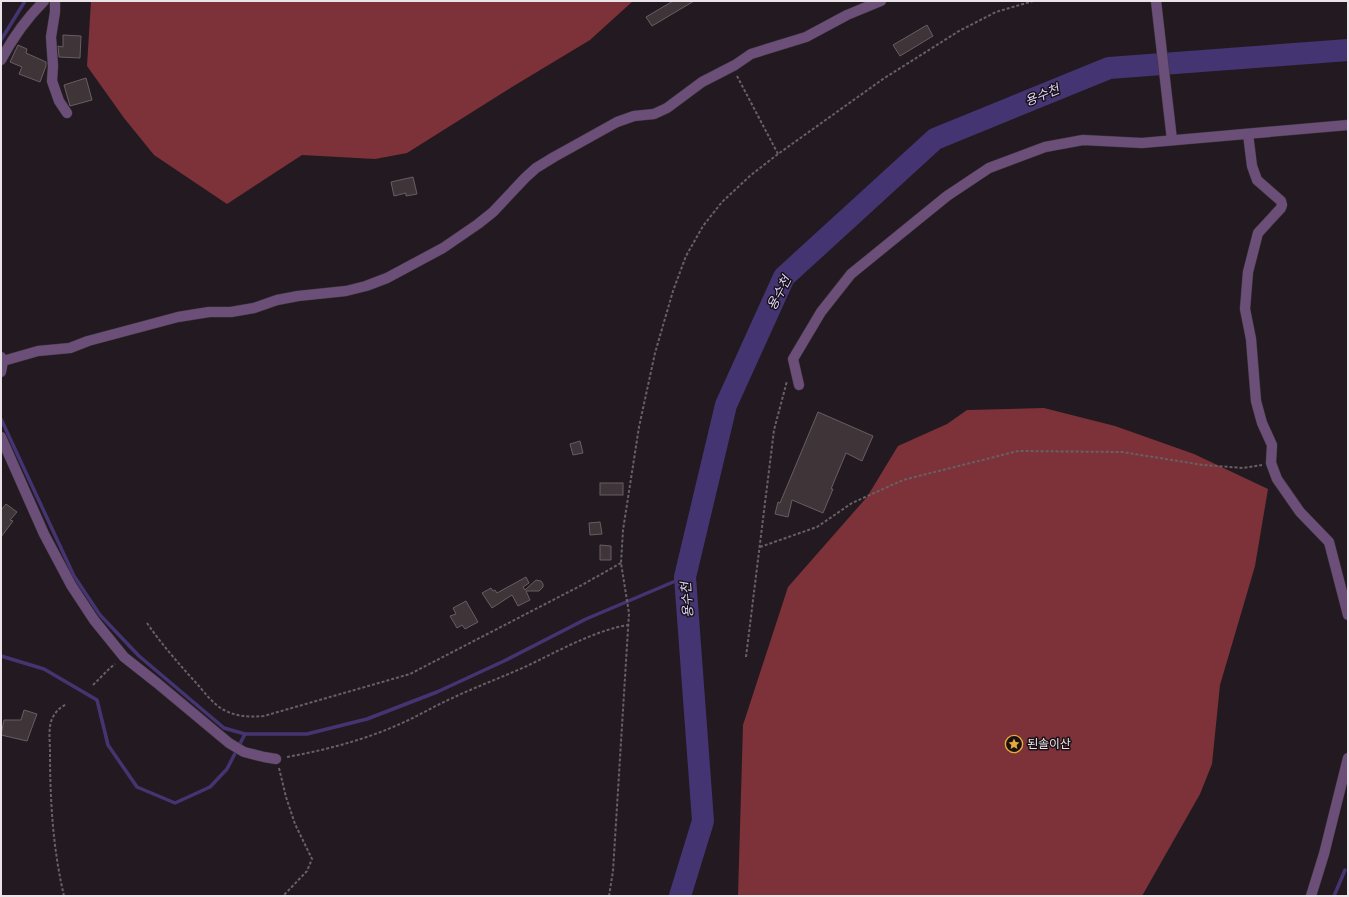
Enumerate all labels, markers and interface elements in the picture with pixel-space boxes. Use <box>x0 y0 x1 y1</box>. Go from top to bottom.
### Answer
water label: 용수천 <box>1023 81 1062 109</box>
water label: 용수천 <box>764 273 795 312</box>
water label: 용수천 <box>678 581 696 618</box>
place icon: 된솔이산 <box>1004 734 1024 754</box>
place label: 된솔이산 <box>1027 737 1071 751</box>

